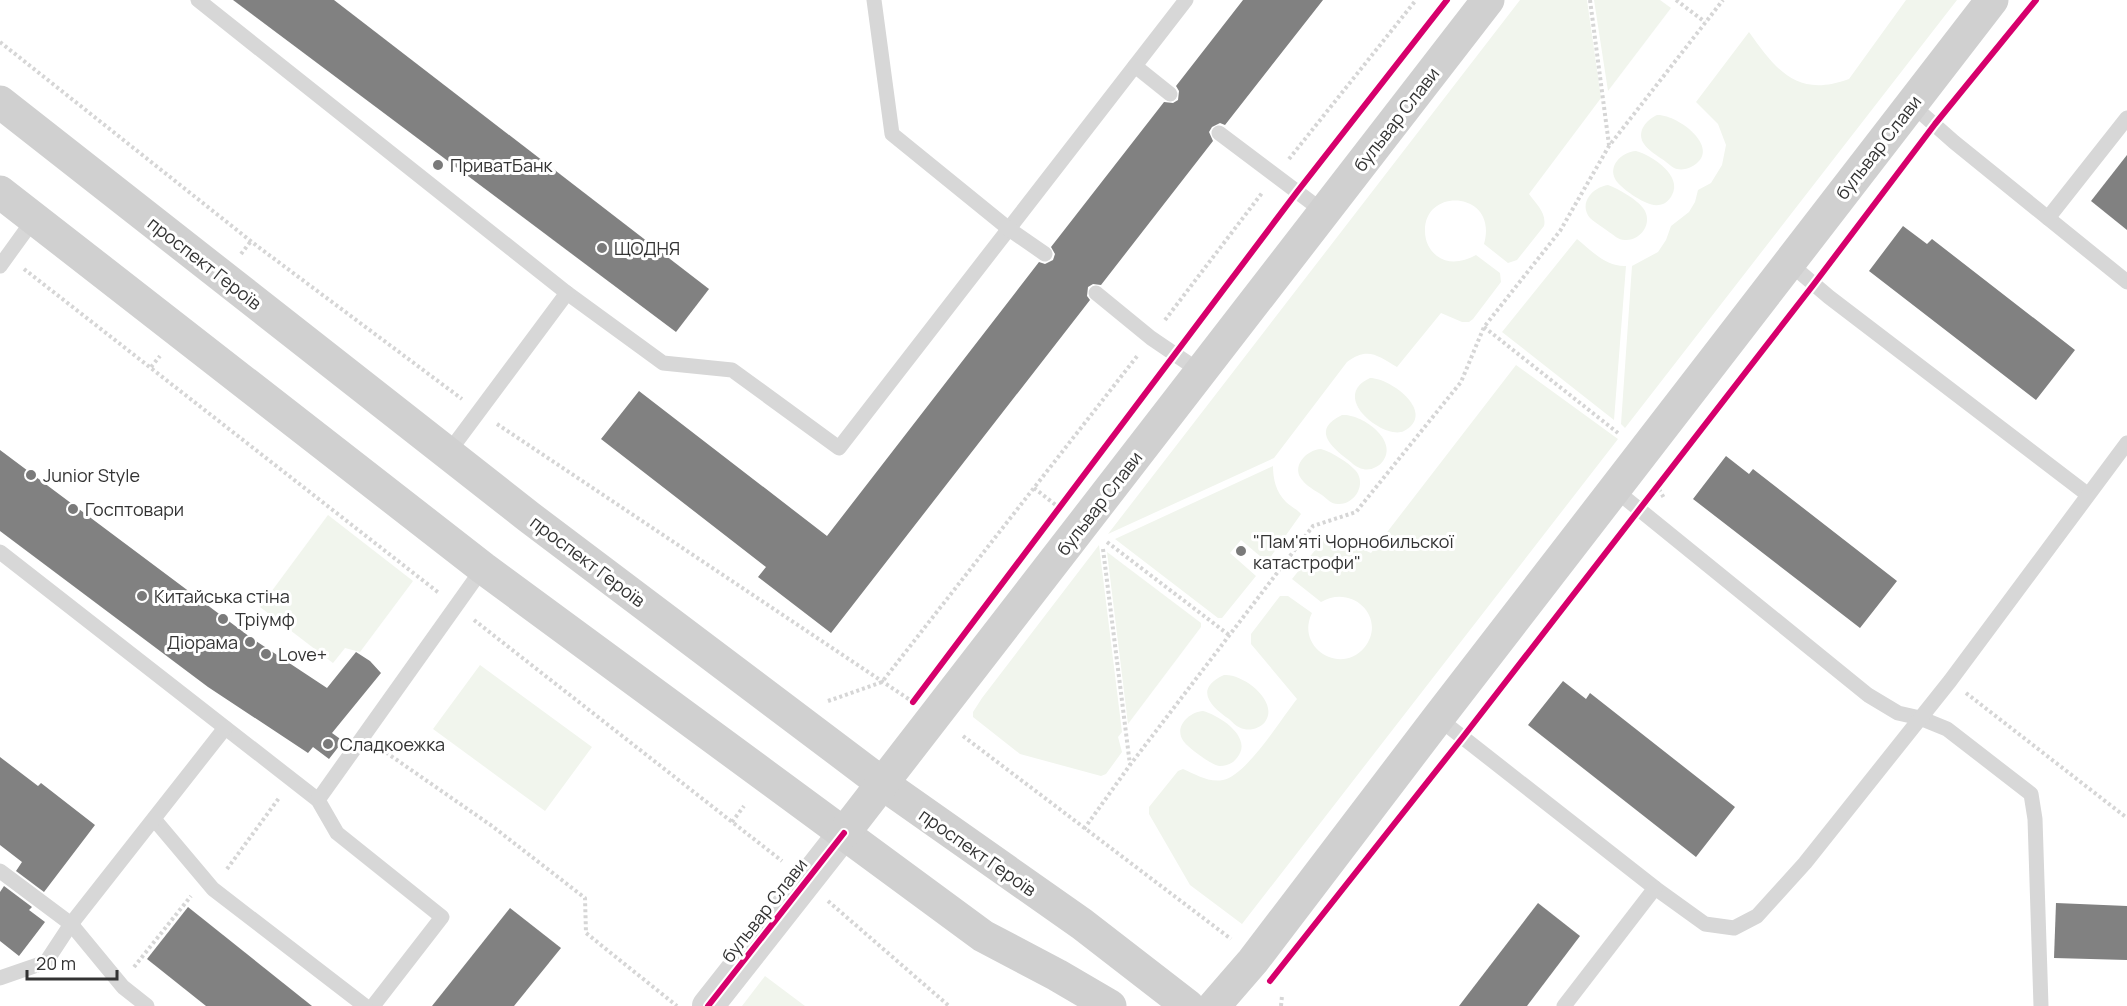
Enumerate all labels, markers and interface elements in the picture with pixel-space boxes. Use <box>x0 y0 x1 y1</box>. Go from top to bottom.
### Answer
street label: бульвар Слави <box>1348 62 1444 176</box>
street label: бульвар Слави <box>1830 90 1926 204</box>
place label: ПриватБанк <box>450 153 554 177</box>
marker: ПриватБанк <box>431 158 445 172</box>
street label: проспект Героїв <box>143 211 267 315</box>
place label: ЩОДНЯ <box>614 236 680 260</box>
marker: ЩОДНЯ <box>595 241 609 255</box>
street label: бульвар Слави <box>1051 446 1147 560</box>
place label: Junior Style <box>43 463 140 487</box>
marker: Junior Style <box>24 468 38 482</box>
place label: Госптовари <box>85 497 184 521</box>
marker: Госптовари <box>66 502 80 516</box>
street label: проспект Героїв <box>526 510 651 612</box>
place label: "Пам'яті Чорнобильскої катастрофи" <box>1253 529 1454 574</box>
marker: "Пам'яті Чорнобильскої катастрофи" <box>1234 544 1248 558</box>
place label: Китайська стіна <box>154 584 290 608</box>
marker: Китайська стіна <box>135 589 149 603</box>
place label: Тріумф <box>235 607 295 631</box>
marker: Тріумф <box>216 612 230 626</box>
place label: Діорама <box>167 630 238 654</box>
marker: Діорама <box>243 635 257 649</box>
place label: Love+ <box>278 642 327 666</box>
marker: Love+ <box>259 647 273 661</box>
place label: Сладкоежка <box>340 732 445 756</box>
marker: Сладкоежка <box>321 737 335 751</box>
street label: проспект Героїв <box>915 803 1042 902</box>
street label: бульвар Слави <box>716 853 812 967</box>
scale bar <box>27 943 117 981</box>
text: 20 m <box>36 951 76 975</box>

